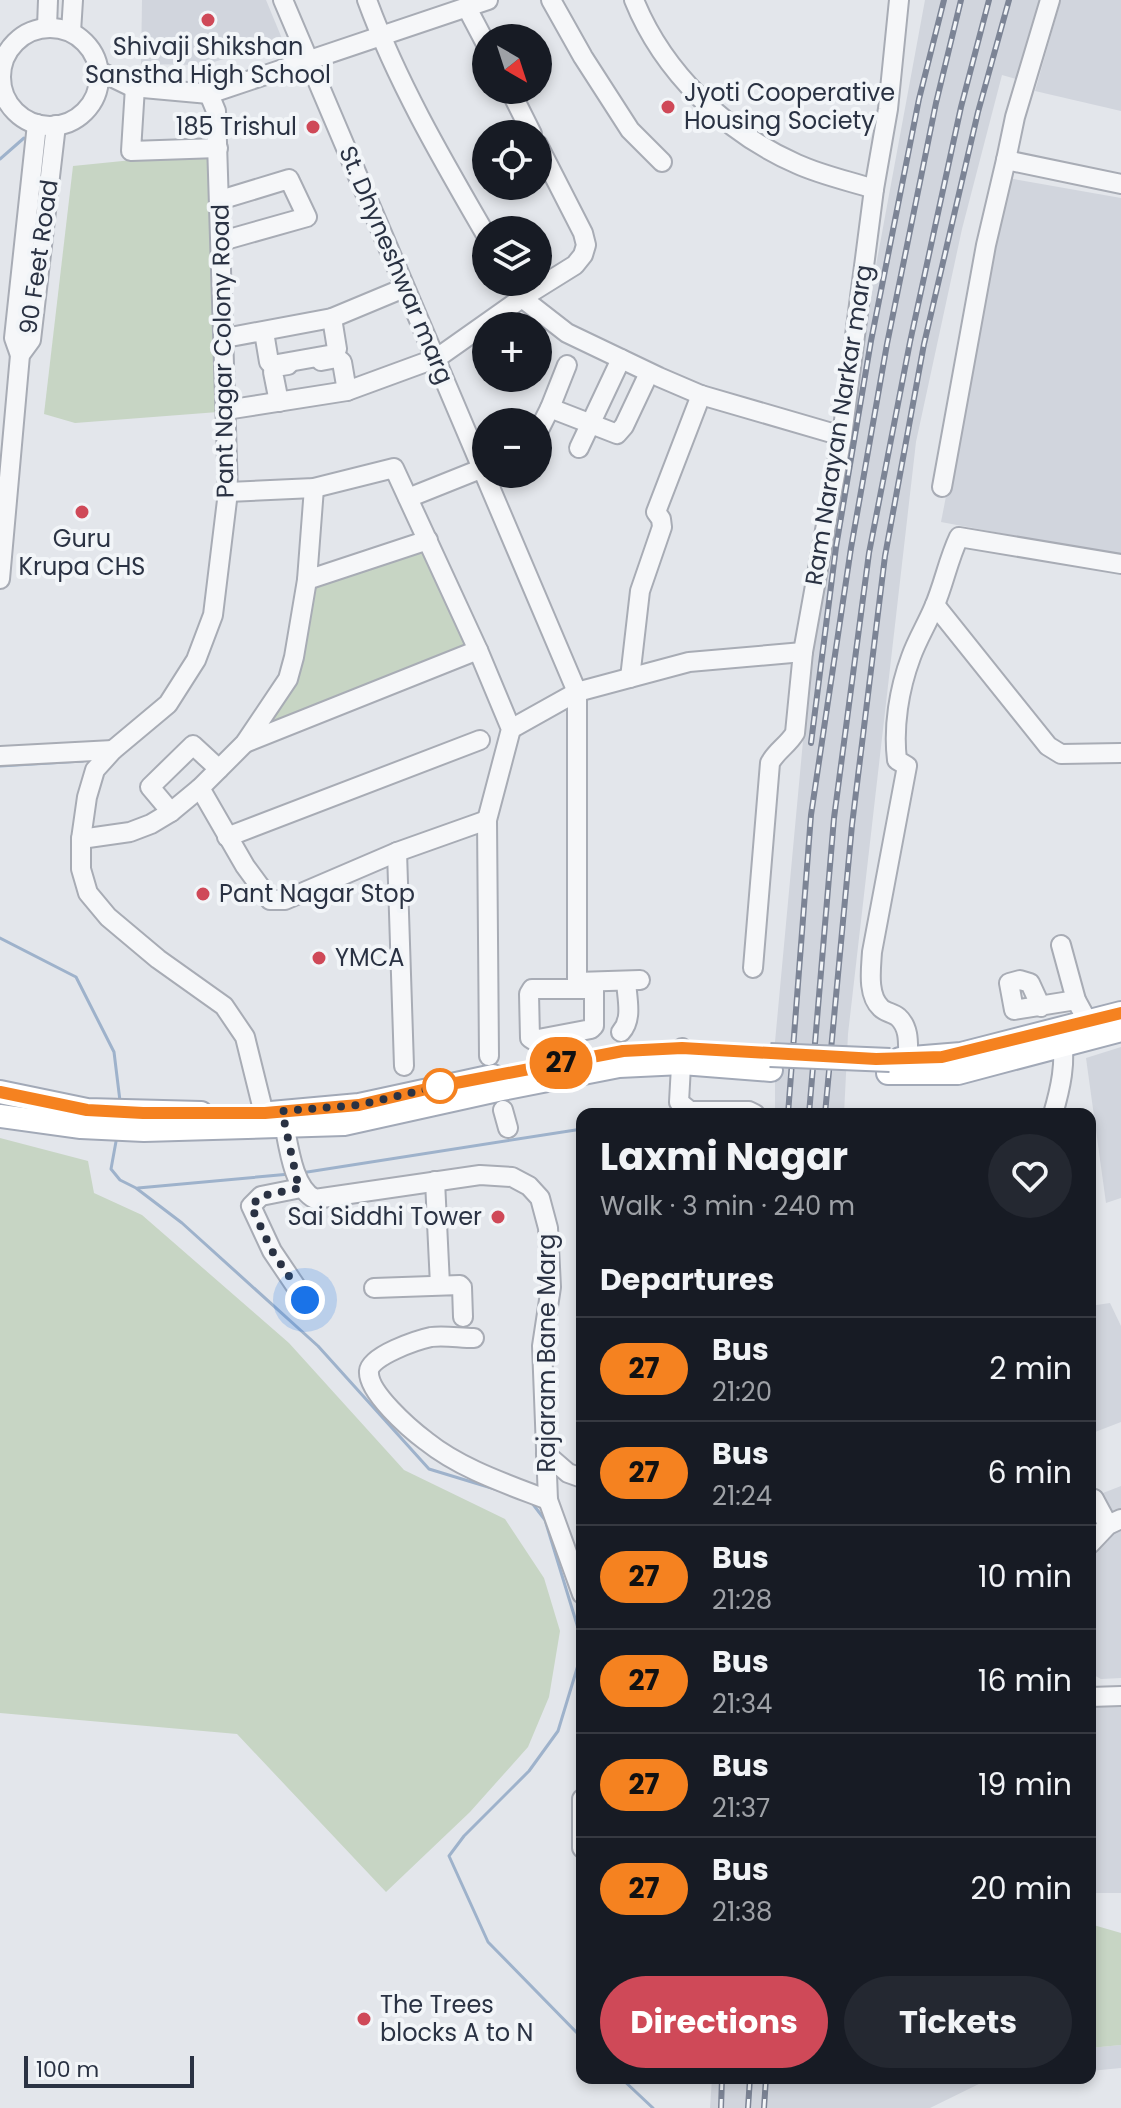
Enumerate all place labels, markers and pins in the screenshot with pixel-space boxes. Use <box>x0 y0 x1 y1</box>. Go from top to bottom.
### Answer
marker: Shivaji Shikshan Sanstha High School <box>199 11 217 29</box>
place label: Shivaji Shikshan Sanstha High School <box>85 30 331 91</box>
place label: Jyoti Cooperative Housing Society <box>684 76 895 137</box>
marker: Jyoti Cooperative Housing Society <box>659 98 677 116</box>
place label: 185 Trishul <box>176 110 297 143</box>
marker: 185 Trishul <box>304 118 322 136</box>
marker: Guru Krupa CHS <box>73 503 91 521</box>
place label: Guru Krupa CHS <box>19 522 145 583</box>
place label: Pant Nagar Stop <box>219 877 415 910</box>
marker: Pant Nagar Stop <box>194 885 212 903</box>
place label: YMCA <box>335 941 404 974</box>
marker: YMCA <box>310 949 328 967</box>
unlabelled marker <box>423 1069 457 1103</box>
place label: Sai Siddhi Tower <box>287 1200 482 1233</box>
marker: Sai Siddhi Tower <box>489 1208 507 1226</box>
place label: The Trees blocks A to N <box>380 1988 533 2049</box>
marker: The Trees blocks A to N <box>355 2010 373 2028</box>

